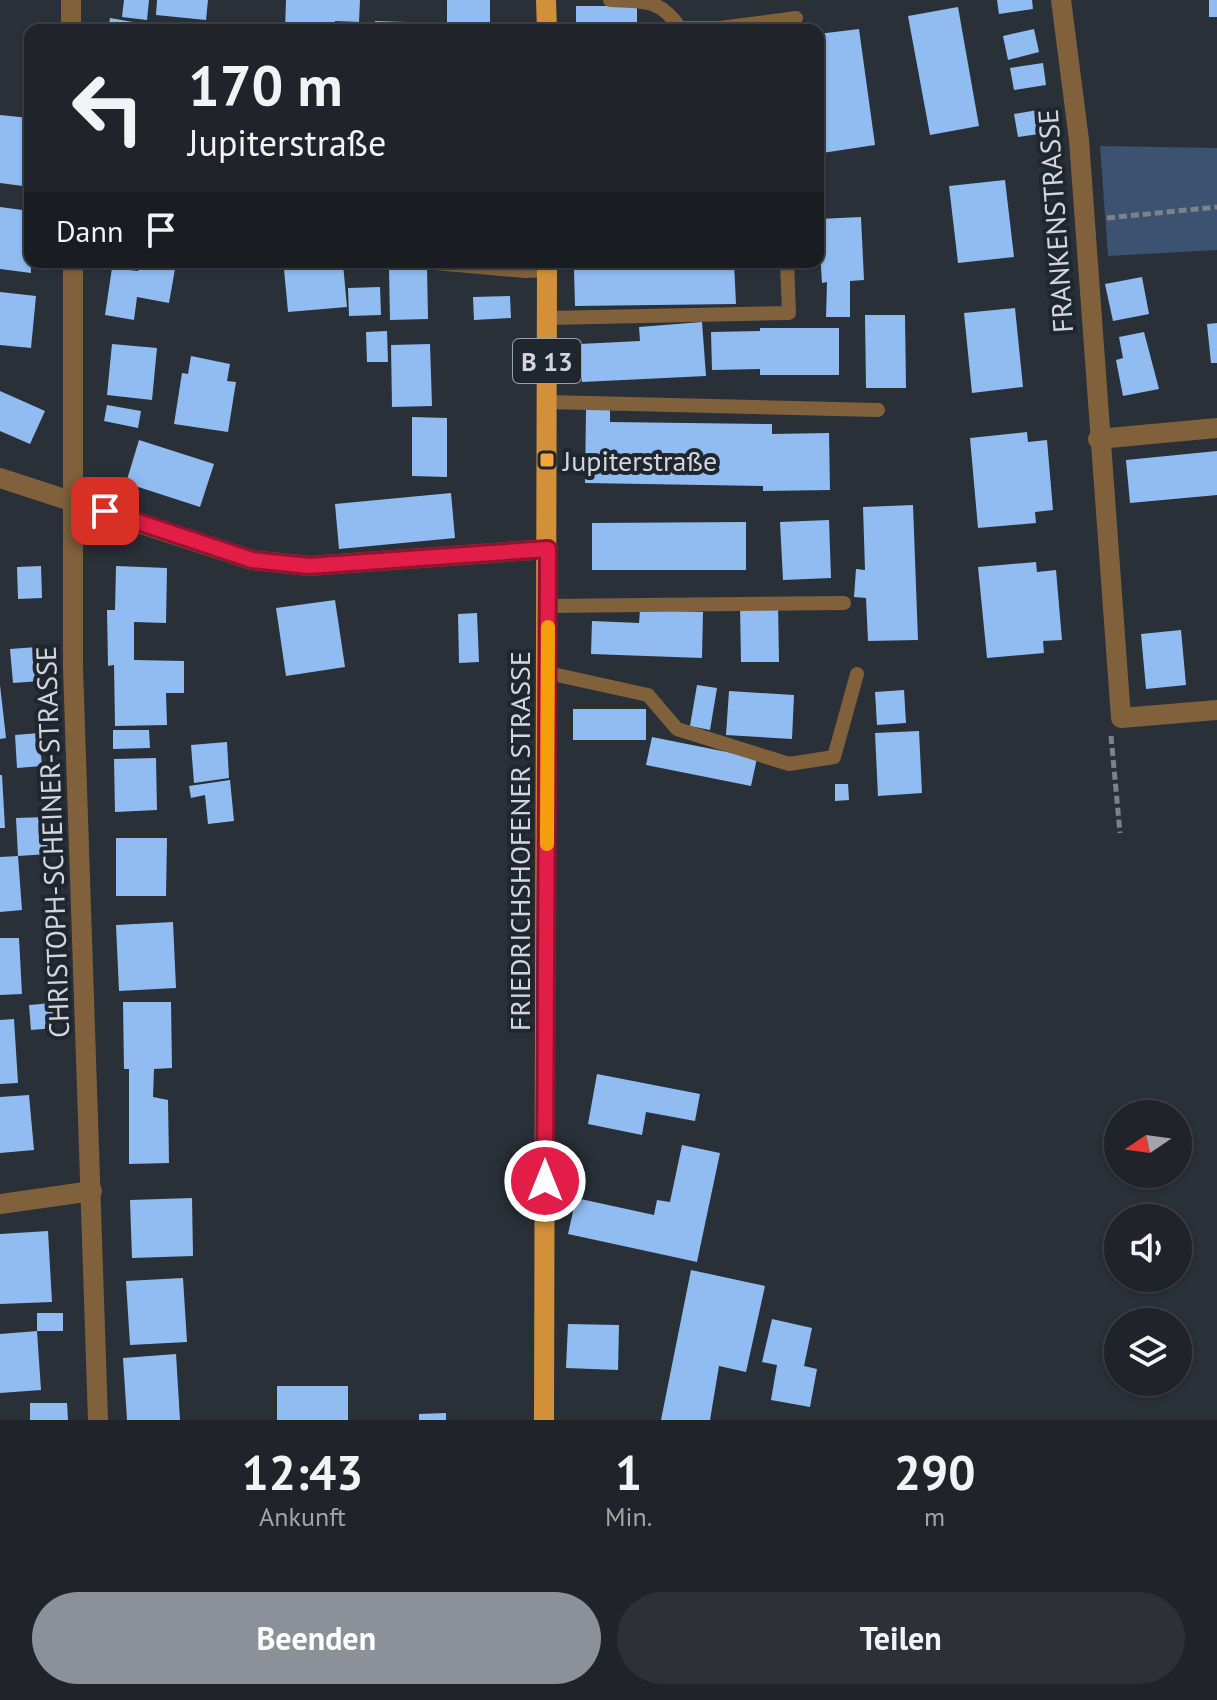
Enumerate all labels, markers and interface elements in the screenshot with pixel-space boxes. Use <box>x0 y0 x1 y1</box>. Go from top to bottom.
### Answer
text: 170 m <box>188 49 343 121</box>
icon: left <box>56 56 160 160</box>
street label: FRANKENSTRASSE <box>1029 108 1081 334</box>
text: Jupiterstraße <box>188 119 386 166</box>
icon: arrive <box>139 208 183 252</box>
text: Dann <box>56 211 123 250</box>
road number: B 13 <box>513 339 581 383</box>
place label: Jupiterstraße <box>562 442 717 479</box>
marker: Jupiterstraße <box>538 451 556 469</box>
pin <box>71 477 139 545</box>
icon: arrive <box>83 489 127 533</box>
street label: CHRISTOPH-SCHEINER-STRASSE <box>27 645 77 1039</box>
street label: FRIEDRICHSHOFENER STRASSE <box>501 651 538 1031</box>
north arrow <box>1104 1100 1192 1188</box>
map controls <box>1104 1100 1192 1396</box>
position arrow <box>503 1139 587 1223</box>
button: sound <box>1104 1204 1192 1292</box>
button: layers <box>1104 1308 1192 1396</box>
text: 12:43 <box>242 1441 363 1503</box>
text: 1 <box>615 1441 642 1503</box>
text: 290 <box>894 1441 975 1503</box>
text: Ankunft <box>259 1500 346 1533</box>
text: Min. <box>605 1500 652 1533</box>
text: m <box>924 1500 945 1533</box>
button: Beenden <box>32 1592 601 1684</box>
button: Teilen <box>617 1592 1185 1684</box>

